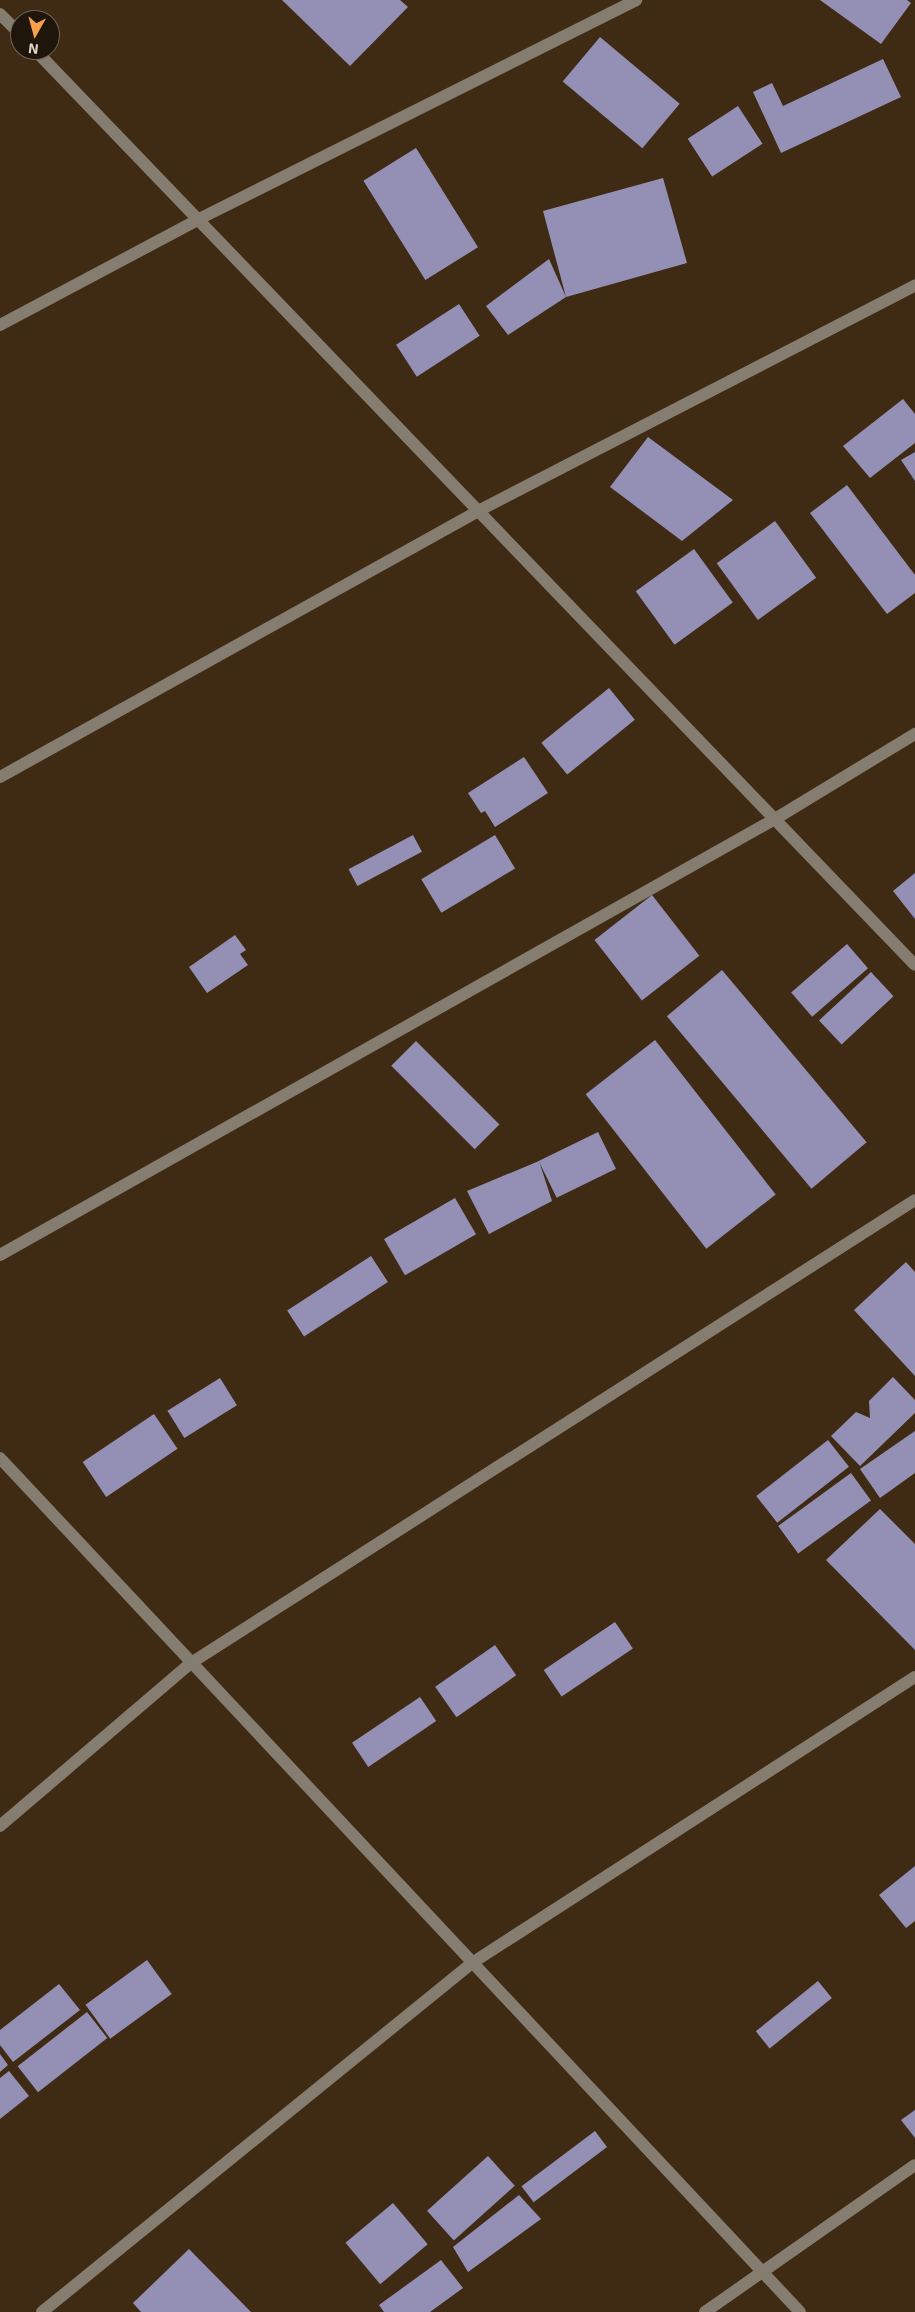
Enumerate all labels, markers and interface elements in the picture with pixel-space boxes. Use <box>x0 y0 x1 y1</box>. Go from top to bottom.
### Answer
north arrow <box>10 10 60 60</box>
text: N <box>27 40 39 58</box>

